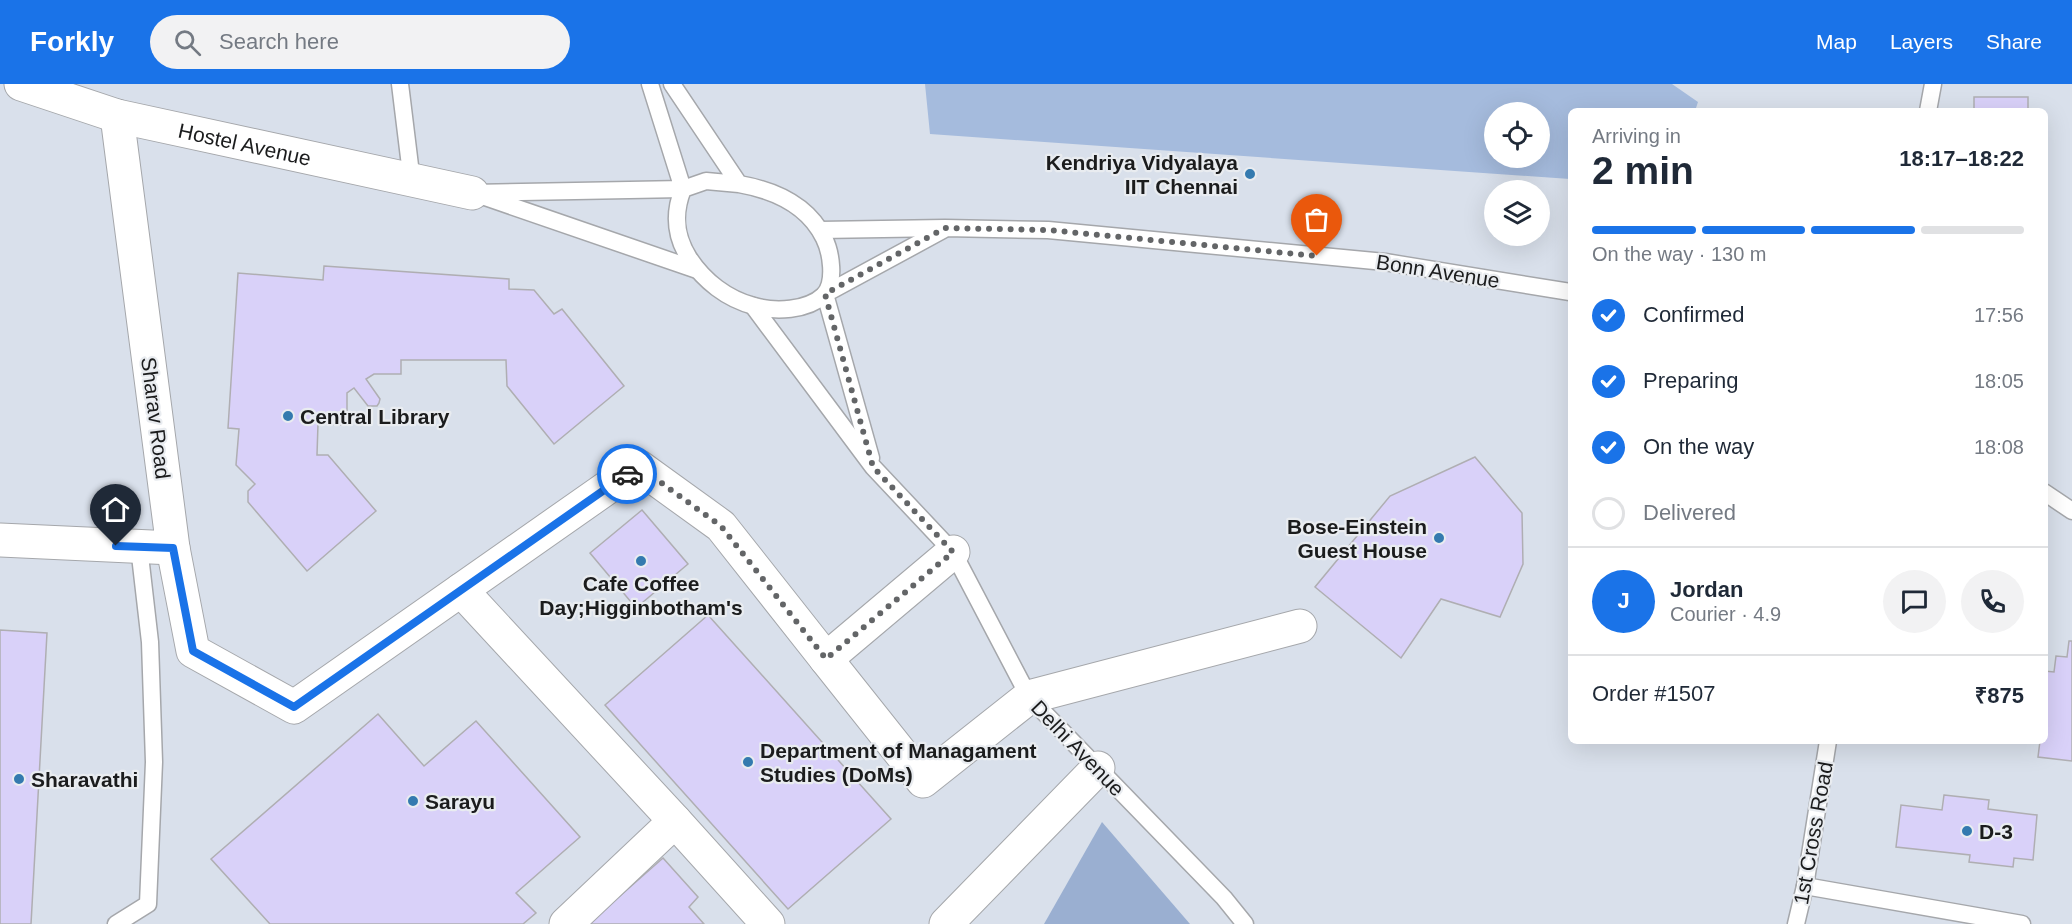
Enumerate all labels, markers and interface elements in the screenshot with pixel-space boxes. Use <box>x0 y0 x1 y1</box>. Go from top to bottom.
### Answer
search box <box>150 15 570 69</box>
text: Forkly <box>30 26 114 57</box>
icon: search <box>171 26 204 59</box>
text: Search here <box>219 29 339 54</box>
text: Map <box>1816 30 1857 53</box>
text: Layers <box>1890 30 1953 53</box>
text: Share <box>1986 30 2042 53</box>
map controls <box>1484 102 1550 246</box>
button: locate <box>1484 102 1550 168</box>
street label: Hostel Avenue <box>176 118 313 169</box>
text: Arriving in <box>1592 125 1681 147</box>
text: 18:17–18:22 <box>1899 146 2024 171</box>
text: 2 min <box>1592 149 1694 192</box>
place label: Kendriya Vidyalaya IIT Chennai <box>1046 151 1238 198</box>
marker: Kendriya Vidyalaya IIT Chennai <box>1243 167 1257 181</box>
button: layers <box>1484 180 1550 246</box>
pin <box>1291 194 1342 256</box>
icon: bag <box>1300 203 1333 236</box>
text: On the way · 130 m <box>1592 243 1767 265</box>
street label: Bonn Avenue <box>1375 250 1501 292</box>
icon: check <box>1592 299 1625 332</box>
text: Confirmed <box>1643 302 1744 327</box>
text: 17:56 <box>1974 304 2024 326</box>
street label: Sharav Road <box>137 356 175 480</box>
icon: check <box>1592 365 1625 398</box>
text: Preparing <box>1643 368 1738 393</box>
text: 18:05 <box>1974 370 2024 392</box>
place label: Central Library <box>300 405 450 428</box>
marker: Central Library <box>281 409 295 423</box>
icon: check <box>1592 431 1625 464</box>
text: On the way <box>1643 434 1754 459</box>
text: 18:08 <box>1974 436 2024 458</box>
courier <box>597 444 657 504</box>
icon: car <box>611 458 644 491</box>
pin <box>90 484 141 546</box>
icon: home <box>99 493 132 526</box>
text: Delivered <box>1643 500 1736 525</box>
place label: Bose-Einstein Guest House <box>1287 515 1427 562</box>
marker: Bose-Einstein Guest House <box>1432 531 1446 545</box>
marker: Cafe Coffee Day;Higginbotham's <box>634 554 648 568</box>
button: chat <box>1883 570 1946 633</box>
button: phone <box>1961 570 2024 633</box>
place label: Cafe Coffee Day;Higginbotham's <box>539 572 743 619</box>
text: Jordan <box>1670 577 1743 602</box>
text: J <box>1617 588 1630 613</box>
text: Courier · 4.9 <box>1670 603 1781 625</box>
text: Order #1507 <box>1592 681 1716 706</box>
text: ₹875 <box>1975 683 2024 708</box>
street label: Delhi Avenue <box>1027 696 1129 800</box>
place label: Department of Managament Studies (DoMs) <box>760 739 1037 786</box>
marker: Department of Managament Studies (DoMs) <box>741 755 755 769</box>
street label: 1st Cross Road <box>1789 760 1837 906</box>
place label: Sharavathi <box>31 768 138 791</box>
marker: Sharavathi <box>12 772 26 786</box>
place label: Sarayu <box>425 790 495 813</box>
marker: Sarayu <box>406 794 420 808</box>
place label: D-3 <box>1979 820 2013 843</box>
marker: D-3 <box>1960 824 1974 838</box>

